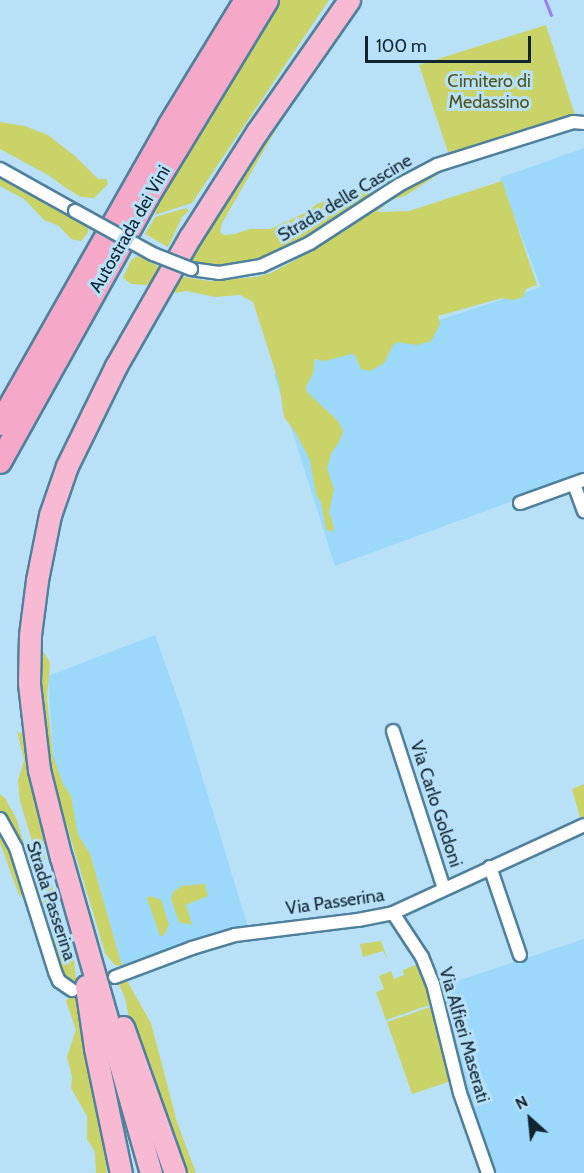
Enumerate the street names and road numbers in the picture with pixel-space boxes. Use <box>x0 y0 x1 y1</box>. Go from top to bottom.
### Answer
street label: Strada delle Cascine <box>274 149 416 247</box>
street label: Autostrada dei Vini <box>85 162 175 296</box>
street label: Via Carlo Goldoni <box>405 738 467 870</box>
street label: Strada Passerina <box>22 839 80 963</box>
street label: Via Passerina <box>284 884 386 920</box>
street label: Via Alfieri Maserati <box>434 965 494 1105</box>

